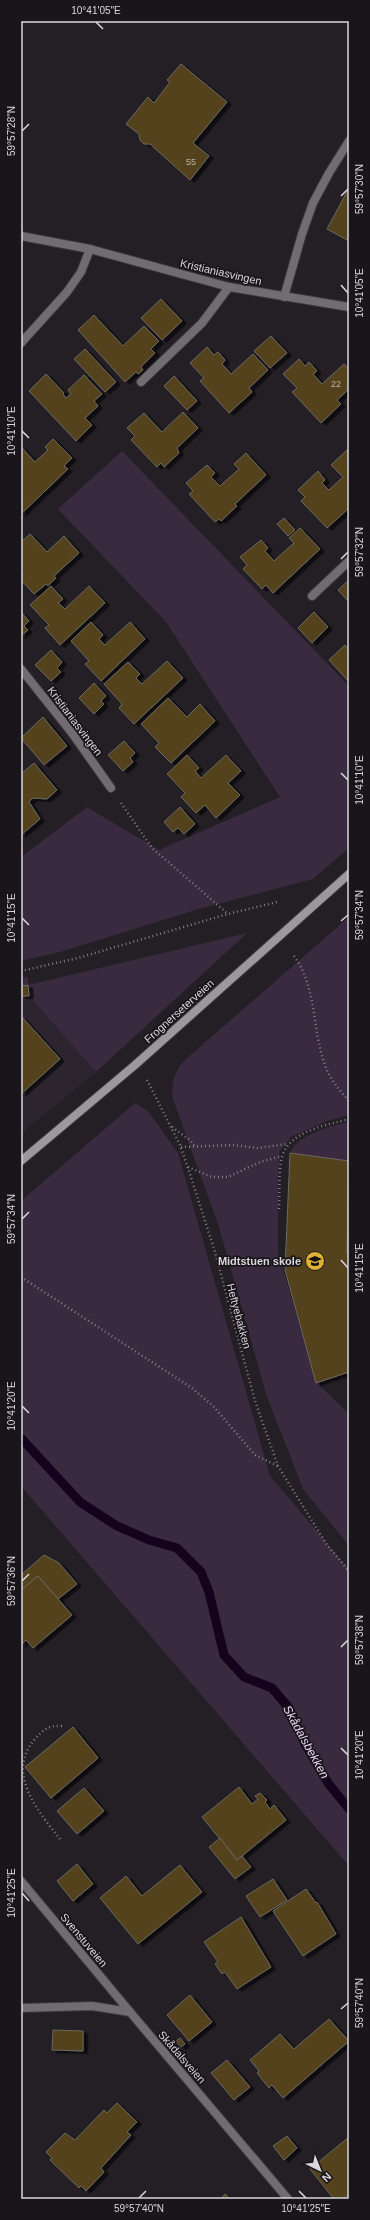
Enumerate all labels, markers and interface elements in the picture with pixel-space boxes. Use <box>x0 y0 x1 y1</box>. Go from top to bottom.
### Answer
text: 10°41'05"E <box>71 5 121 16</box>
text: 59°57'28"N <box>6 106 17 156</box>
house number: 55 <box>186 157 196 167</box>
text: 59°57'30"N <box>354 164 365 214</box>
street label: Kristianiasvingen <box>179 257 263 287</box>
text: 10°41'05"E <box>354 268 365 318</box>
house number: 22 <box>331 379 341 389</box>
text: 10°41'10"E <box>6 406 17 456</box>
text: 59°57'32"N <box>354 527 365 577</box>
street label: Kristianiasvingen <box>45 684 105 758</box>
text: 10°41'10"E <box>354 755 365 805</box>
text: 59°57'34"N <box>354 890 365 940</box>
text: 10°41'15"E <box>6 893 17 943</box>
street label: Frognerseterveien <box>142 977 216 1045</box>
text: 59°57'34"N <box>6 1194 17 1244</box>
text: 10°41'15"E <box>354 1243 365 1293</box>
school or university icon: Midtstuen skole <box>304 1250 326 1272</box>
place label: Midtstuen skole <box>218 1255 301 1267</box>
street label: Heftyebakken <box>224 1282 254 1350</box>
text: 10°41'20"E <box>6 1381 17 1431</box>
text: 59°57'36"N <box>6 1556 17 1606</box>
text: 59°57'38"N <box>354 1615 365 1665</box>
water label: Skådalsbekken <box>280 1703 332 1781</box>
text: 10°41'20"E <box>354 1730 365 1780</box>
text: 10°41'25"E <box>6 1868 17 1918</box>
street label: Svenstuveien <box>58 1911 110 1969</box>
text: 59°57'40"N <box>354 1978 365 2028</box>
street label: Skådalsveien <box>156 2028 208 2086</box>
north arrow <box>300 2150 340 2190</box>
text: N <box>320 2170 334 2184</box>
text: 59°57'40"N <box>114 2203 164 2214</box>
text: 10°41'25"E <box>281 2203 331 2214</box>

